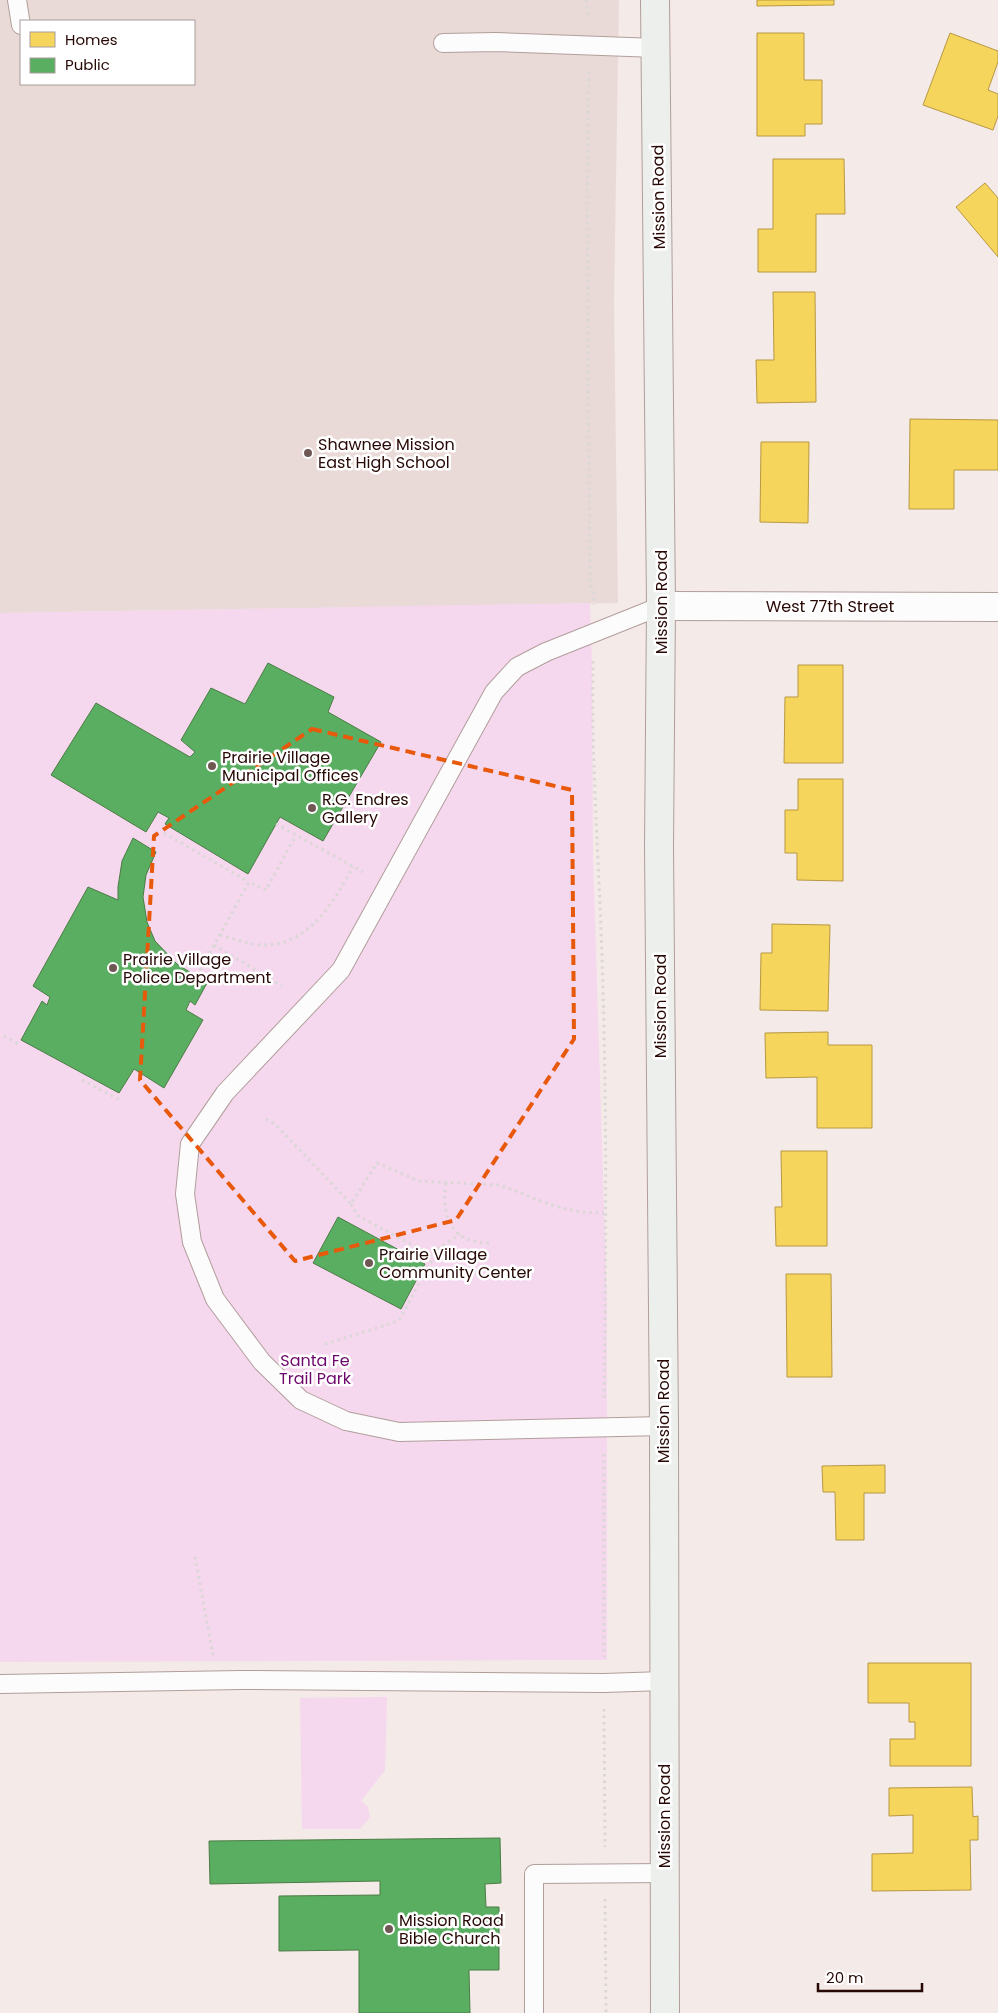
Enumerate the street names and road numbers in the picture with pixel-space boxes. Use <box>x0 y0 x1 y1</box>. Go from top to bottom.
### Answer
street label: Mission Road <box>646 144 671 250</box>
street label: Mission Road <box>650 550 673 654</box>
street label: West 77th Street <box>766 595 894 618</box>
street label: Mission Road <box>649 954 672 1058</box>
street label: Mission Road <box>652 1359 675 1463</box>
street label: Mission Road <box>653 1764 676 1868</box>

